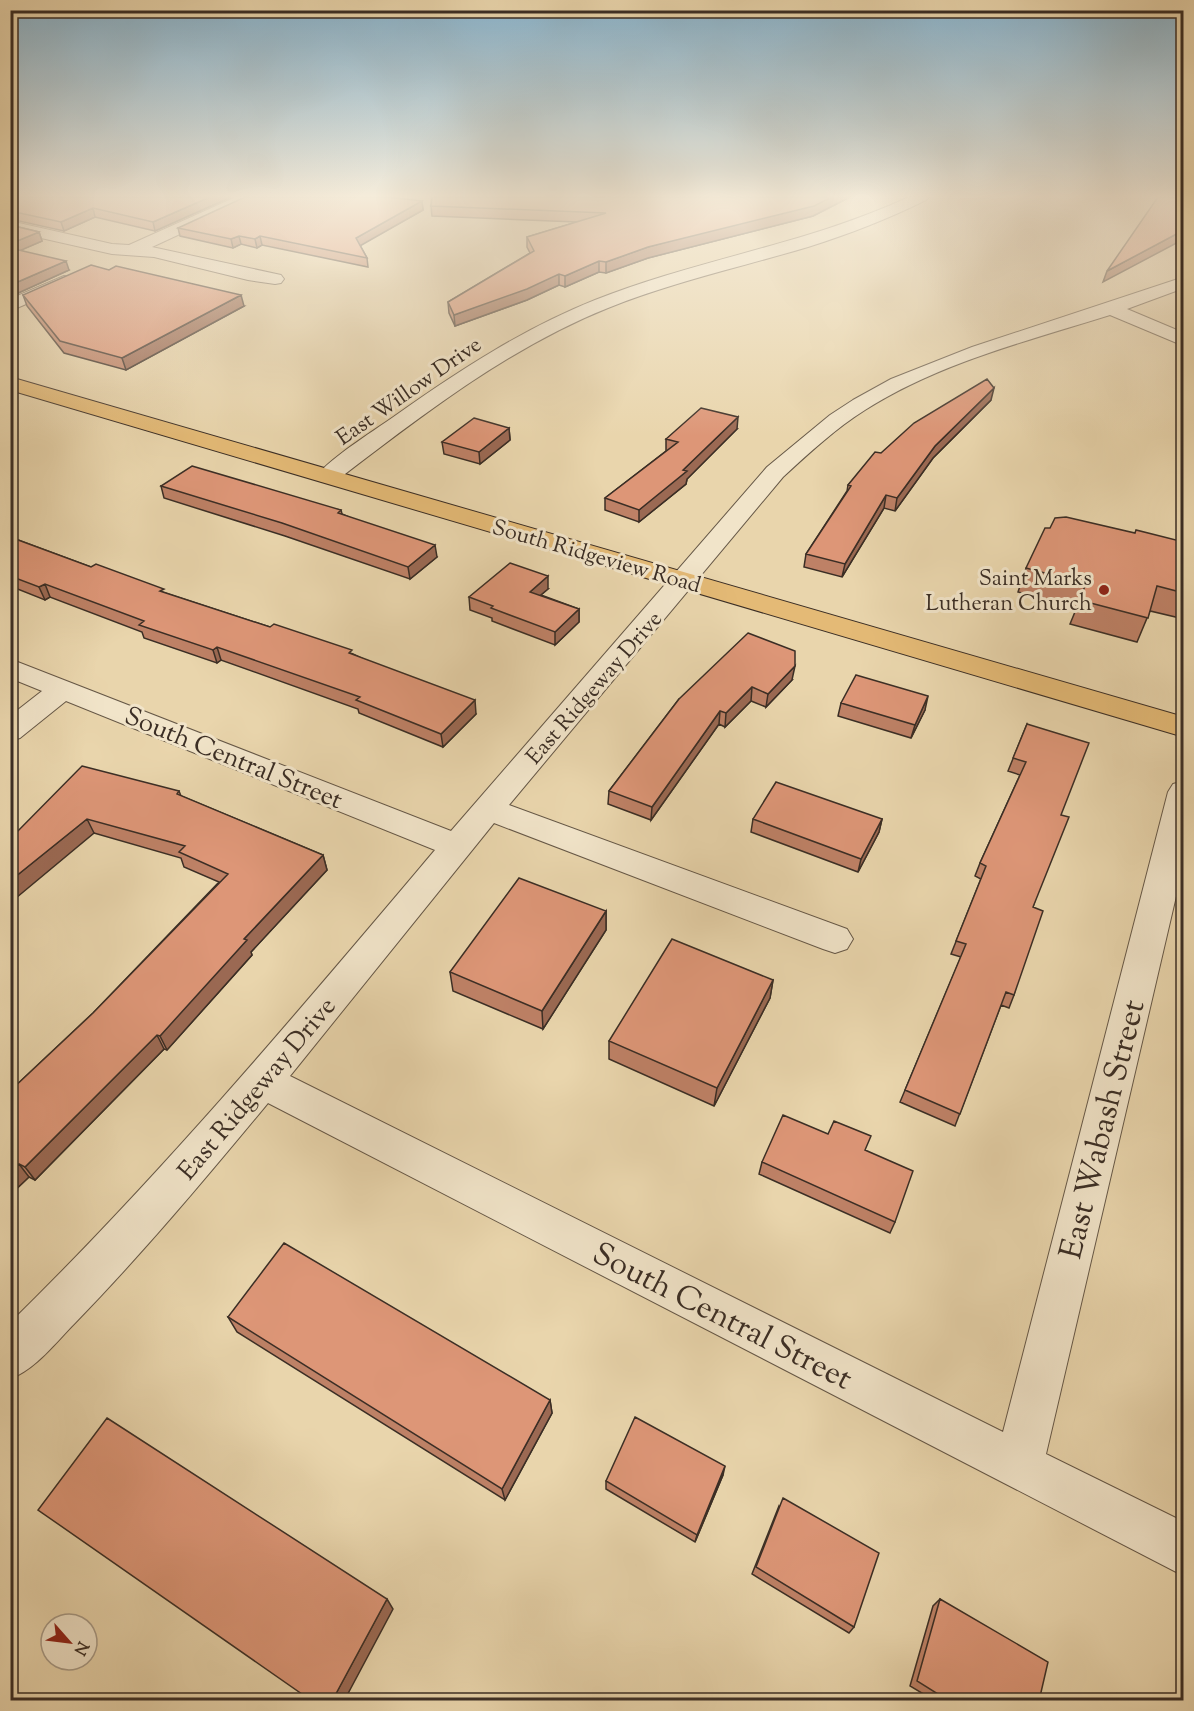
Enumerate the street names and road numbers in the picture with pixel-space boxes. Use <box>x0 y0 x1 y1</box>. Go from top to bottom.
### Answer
street label: East Willow Drive <box>330 330 489 455</box>
street label: South Ridgeview Road <box>488 513 704 603</box>
street label: East Ridgeway Drive <box>520 605 671 773</box>
street label: South Central Street <box>118 699 348 820</box>
street label: East Ridgeway Drive <box>170 990 346 1189</box>
street label: East Wabash Street <box>1049 995 1158 1264</box>
street label: South Central Street <box>584 1232 860 1403</box>

